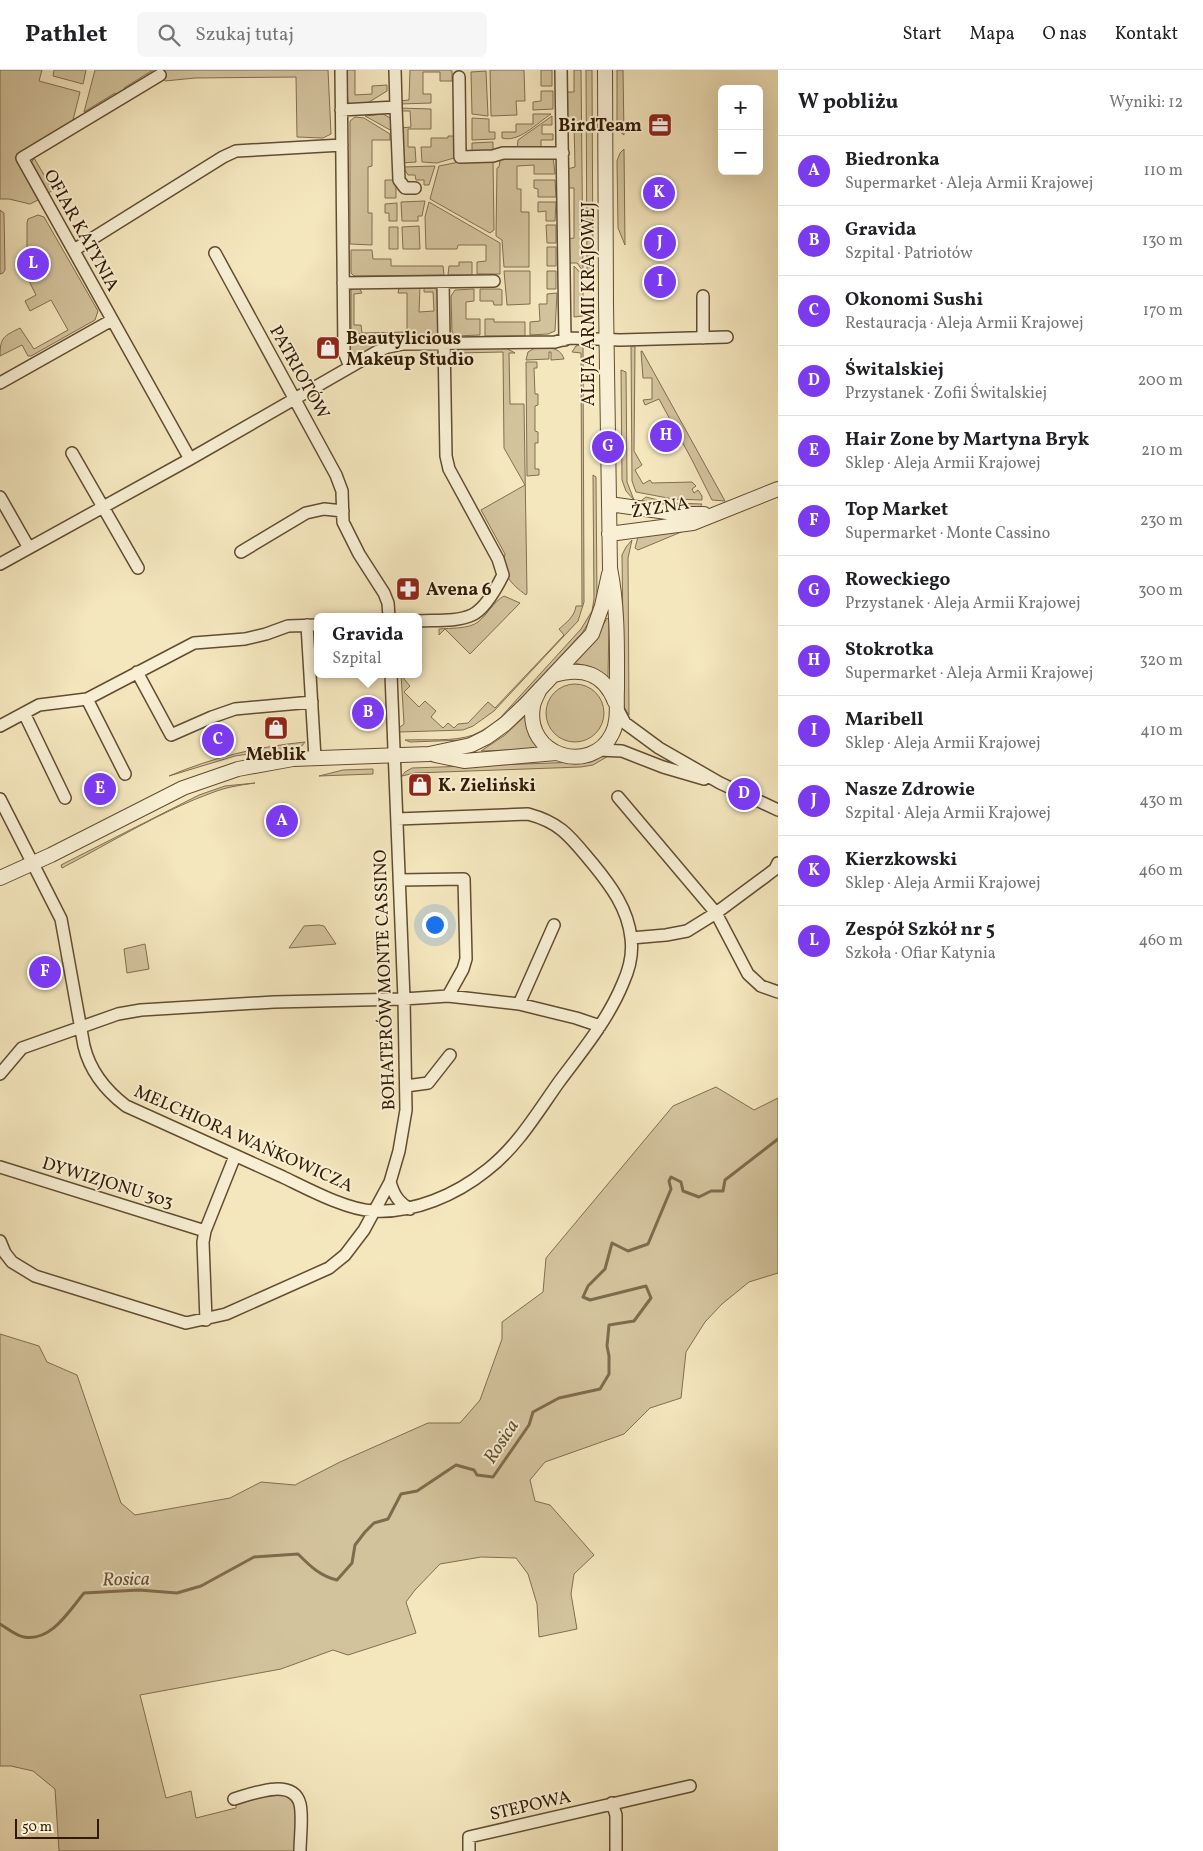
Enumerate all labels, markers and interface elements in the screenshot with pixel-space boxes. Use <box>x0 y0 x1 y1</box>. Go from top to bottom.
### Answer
search box <box>137 12 487 57</box>
text: Pathlet <box>25 18 107 52</box>
icon: search <box>155 21 183 49</box>
text: Szukaj tutaj <box>195 22 294 48</box>
text: Start <box>903 22 942 47</box>
text: Mapa <box>970 22 1015 47</box>
text: O nas <box>1043 22 1087 47</box>
text: Kontakt <box>1115 22 1178 47</box>
map controls <box>718 85 763 175</box>
button: + <box>718 85 763 130</box>
text: W pobliżu <box>798 88 898 117</box>
text: Wyniki: 12 <box>1109 92 1183 114</box>
office icon: BirdTeam <box>647 112 673 138</box>
place label: BirdTeam <box>558 114 642 139</box>
button: − <box>718 130 763 175</box>
text: Biedronka <box>845 147 940 173</box>
text: A <box>808 160 820 182</box>
text: 110 m <box>1144 160 1183 182</box>
street label: OFIAR KATYNIA <box>37 165 125 297</box>
text: Supermarket · Aleja Armii Krajowej <box>845 173 1093 195</box>
pin: K <box>643 174 675 212</box>
street label: ALEJA ARMII KRAJOWEJ <box>577 202 602 406</box>
text: Gravida <box>845 217 916 243</box>
pin: J <box>644 224 676 262</box>
text: B <box>809 230 819 252</box>
text: 130 m <box>1142 230 1183 252</box>
text: Szpital · Patriotów <box>845 243 973 265</box>
pin: L <box>17 245 49 283</box>
pin: I <box>644 263 676 301</box>
text: Okonomi Sushi <box>845 287 983 313</box>
text: C <box>809 300 819 322</box>
text: 170 m <box>1143 300 1183 322</box>
text: Restauracja · Aleja Armii Krajowej <box>845 313 1084 335</box>
street label: PATRIOTÓW <box>263 321 335 424</box>
place label: Beautylicious Makeup Studio <box>346 327 474 373</box>
shop icon: Beautylicious Makeup Studio <box>315 335 341 361</box>
text: Świtalskiej <box>845 357 944 383</box>
text: D <box>808 370 820 392</box>
text: 200 m <box>1138 370 1183 392</box>
text: Przystanek · Zofii Świtalskiej <box>845 383 1047 405</box>
pin: H <box>650 417 682 455</box>
text: Hair Zone by Martyna Bryk <box>845 427 1089 453</box>
pin: G <box>592 428 624 466</box>
text: E <box>809 440 819 462</box>
text: 210 m <box>1141 440 1183 462</box>
text: Sklep · Aleja Armii Krajowej <box>845 453 1041 475</box>
street label: ŻYZNA <box>629 492 691 525</box>
text: Top Market <box>845 497 948 523</box>
text: F <box>809 510 819 532</box>
text: 230 m <box>1140 510 1183 532</box>
text: Supermarket · Monte Cassino <box>845 523 1050 545</box>
text: Roweckiego <box>845 567 950 593</box>
pharmacy icon: Avena 6 <box>395 576 421 602</box>
place label: Avena 6 <box>426 578 492 603</box>
text: G <box>808 580 820 602</box>
text: 300 m <box>1138 580 1183 602</box>
text: Przystanek · Aleja Armii Krajowej <box>845 593 1081 615</box>
popup <box>314 613 422 678</box>
text: Gravida <box>332 622 404 648</box>
text: Stokrotka <box>845 637 934 663</box>
text: Szpital <box>332 648 382 670</box>
text: H <box>808 650 820 672</box>
text: 320 m <box>1139 650 1183 672</box>
text: Supermarket · Aleja Armii Krajowej <box>845 663 1093 685</box>
pin: B <box>352 694 384 732</box>
text: Maribell <box>845 707 924 733</box>
shop icon: Meblik <box>263 715 289 741</box>
text: I <box>811 720 817 742</box>
text: 410 m <box>1140 720 1183 742</box>
pin: C <box>202 721 234 759</box>
text: Sklep · Aleja Armii Krajowej <box>845 733 1041 755</box>
place label: Meblik <box>246 743 306 768</box>
pin: E <box>84 770 116 808</box>
shop icon: K. Zieliński <box>407 772 433 798</box>
place label: K. Zieliński <box>438 774 536 799</box>
pin: D <box>728 775 760 813</box>
text: Nasze Zdrowie <box>845 777 975 803</box>
text: J <box>811 790 817 812</box>
text: 430 m <box>1139 790 1183 812</box>
pin: A <box>266 802 298 840</box>
text: Szpital · Aleja Armii Krajowej <box>845 803 1051 825</box>
text: Kierzkowski <box>845 847 957 873</box>
street label: BOHATERÓW MONTE CASSINO <box>368 849 403 1111</box>
text: K <box>808 860 820 882</box>
text: 460 m <box>1139 860 1183 882</box>
text: Sklep · Aleja Armii Krajowej <box>845 873 1041 895</box>
your location <box>422 912 448 938</box>
text: Zespół Szkół nr 5 <box>845 917 995 943</box>
text: L <box>809 930 819 952</box>
text: 460 m <box>1139 930 1183 952</box>
text: Szkoła · Ofiar Katynia <box>845 943 996 965</box>
pin: F <box>29 953 61 991</box>
street label: MELCHIORA WAŃKOWICZA <box>130 1080 357 1199</box>
street label: DYWIZJONU 303 <box>39 1152 176 1215</box>
water label: Rosica <box>478 1415 526 1469</box>
water label: Rosica <box>102 1567 150 1593</box>
street label: STEPOWA <box>487 1785 574 1828</box>
scale bar <box>15 1816 99 1839</box>
text: 50 m <box>22 1818 52 1837</box>

